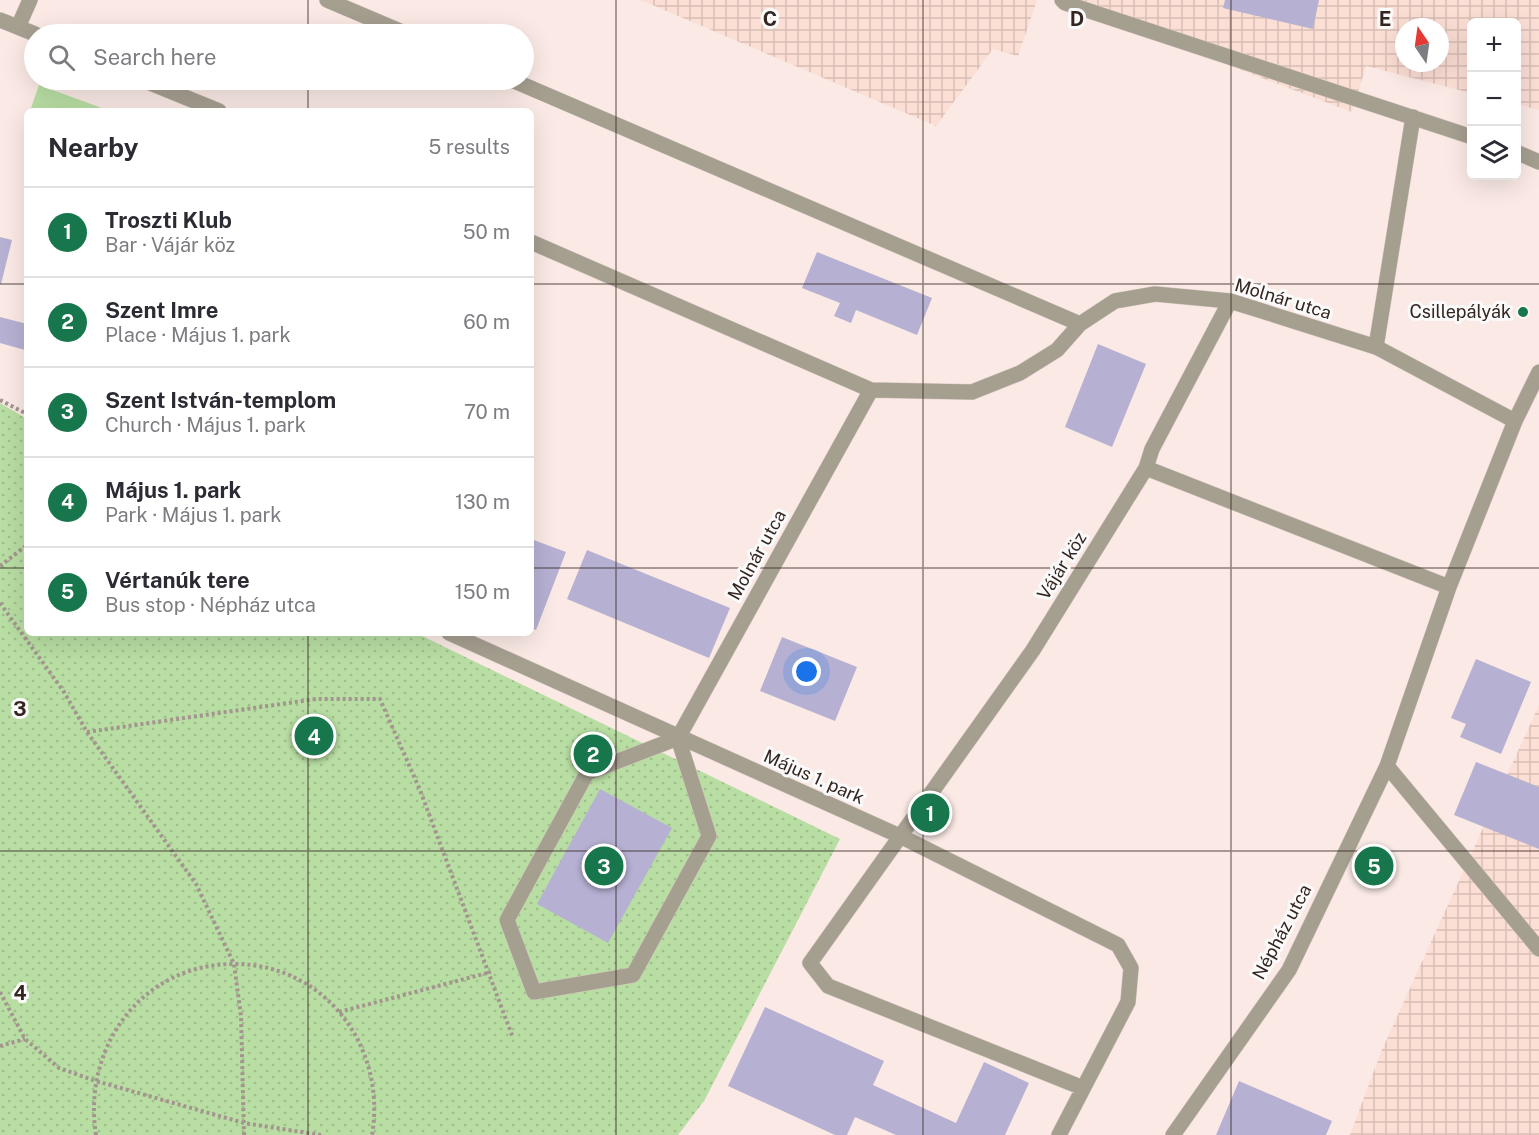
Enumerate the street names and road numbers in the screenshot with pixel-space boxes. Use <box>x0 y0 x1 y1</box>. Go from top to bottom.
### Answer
street label: Molnár utca <box>1232 274 1334 323</box>
street label: Molnár utca <box>723 506 790 604</box>
street label: Vájár köz <box>1033 528 1091 603</box>
street label: Május 1. park <box>761 745 868 808</box>
street label: Népház utca <box>1248 881 1315 983</box>

